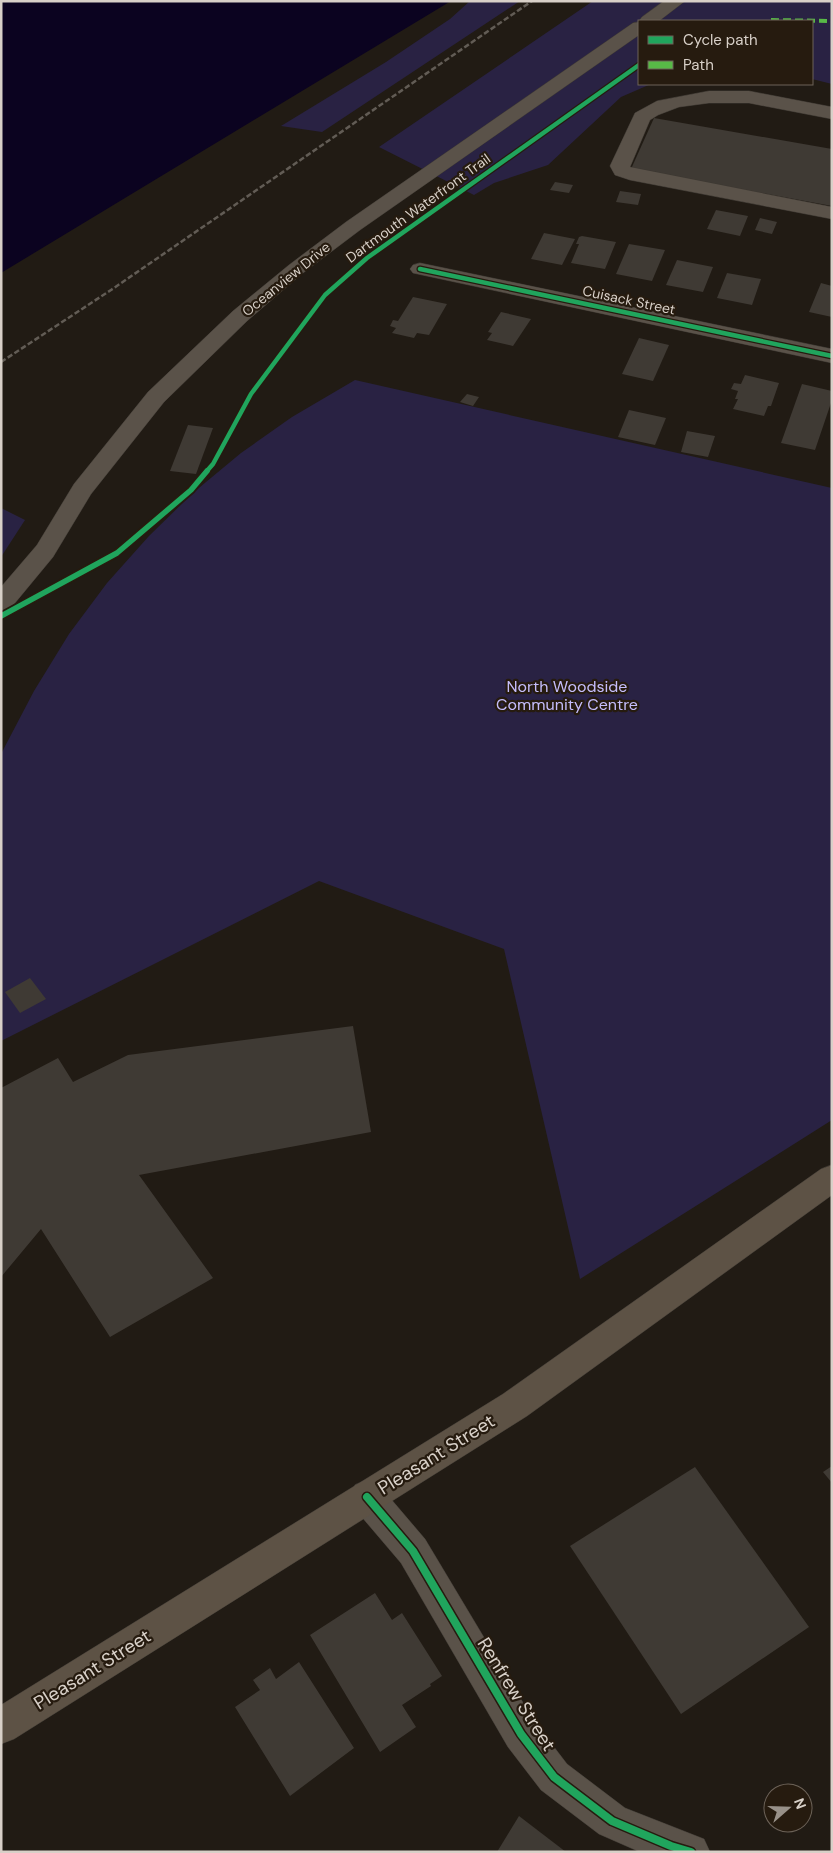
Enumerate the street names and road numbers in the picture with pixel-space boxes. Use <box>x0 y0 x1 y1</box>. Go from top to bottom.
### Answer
street label: Dartmouth Waterfront Trail <box>342 150 494 266</box>
street label: Oceanview Drive <box>238 238 334 320</box>
street label: Cuisack Street <box>581 281 677 319</box>
street label: Pleasant Street <box>373 1408 500 1500</box>
street label: Pleasant Street <box>29 1623 156 1715</box>
street label: Renfrew Street <box>472 1633 561 1756</box>

